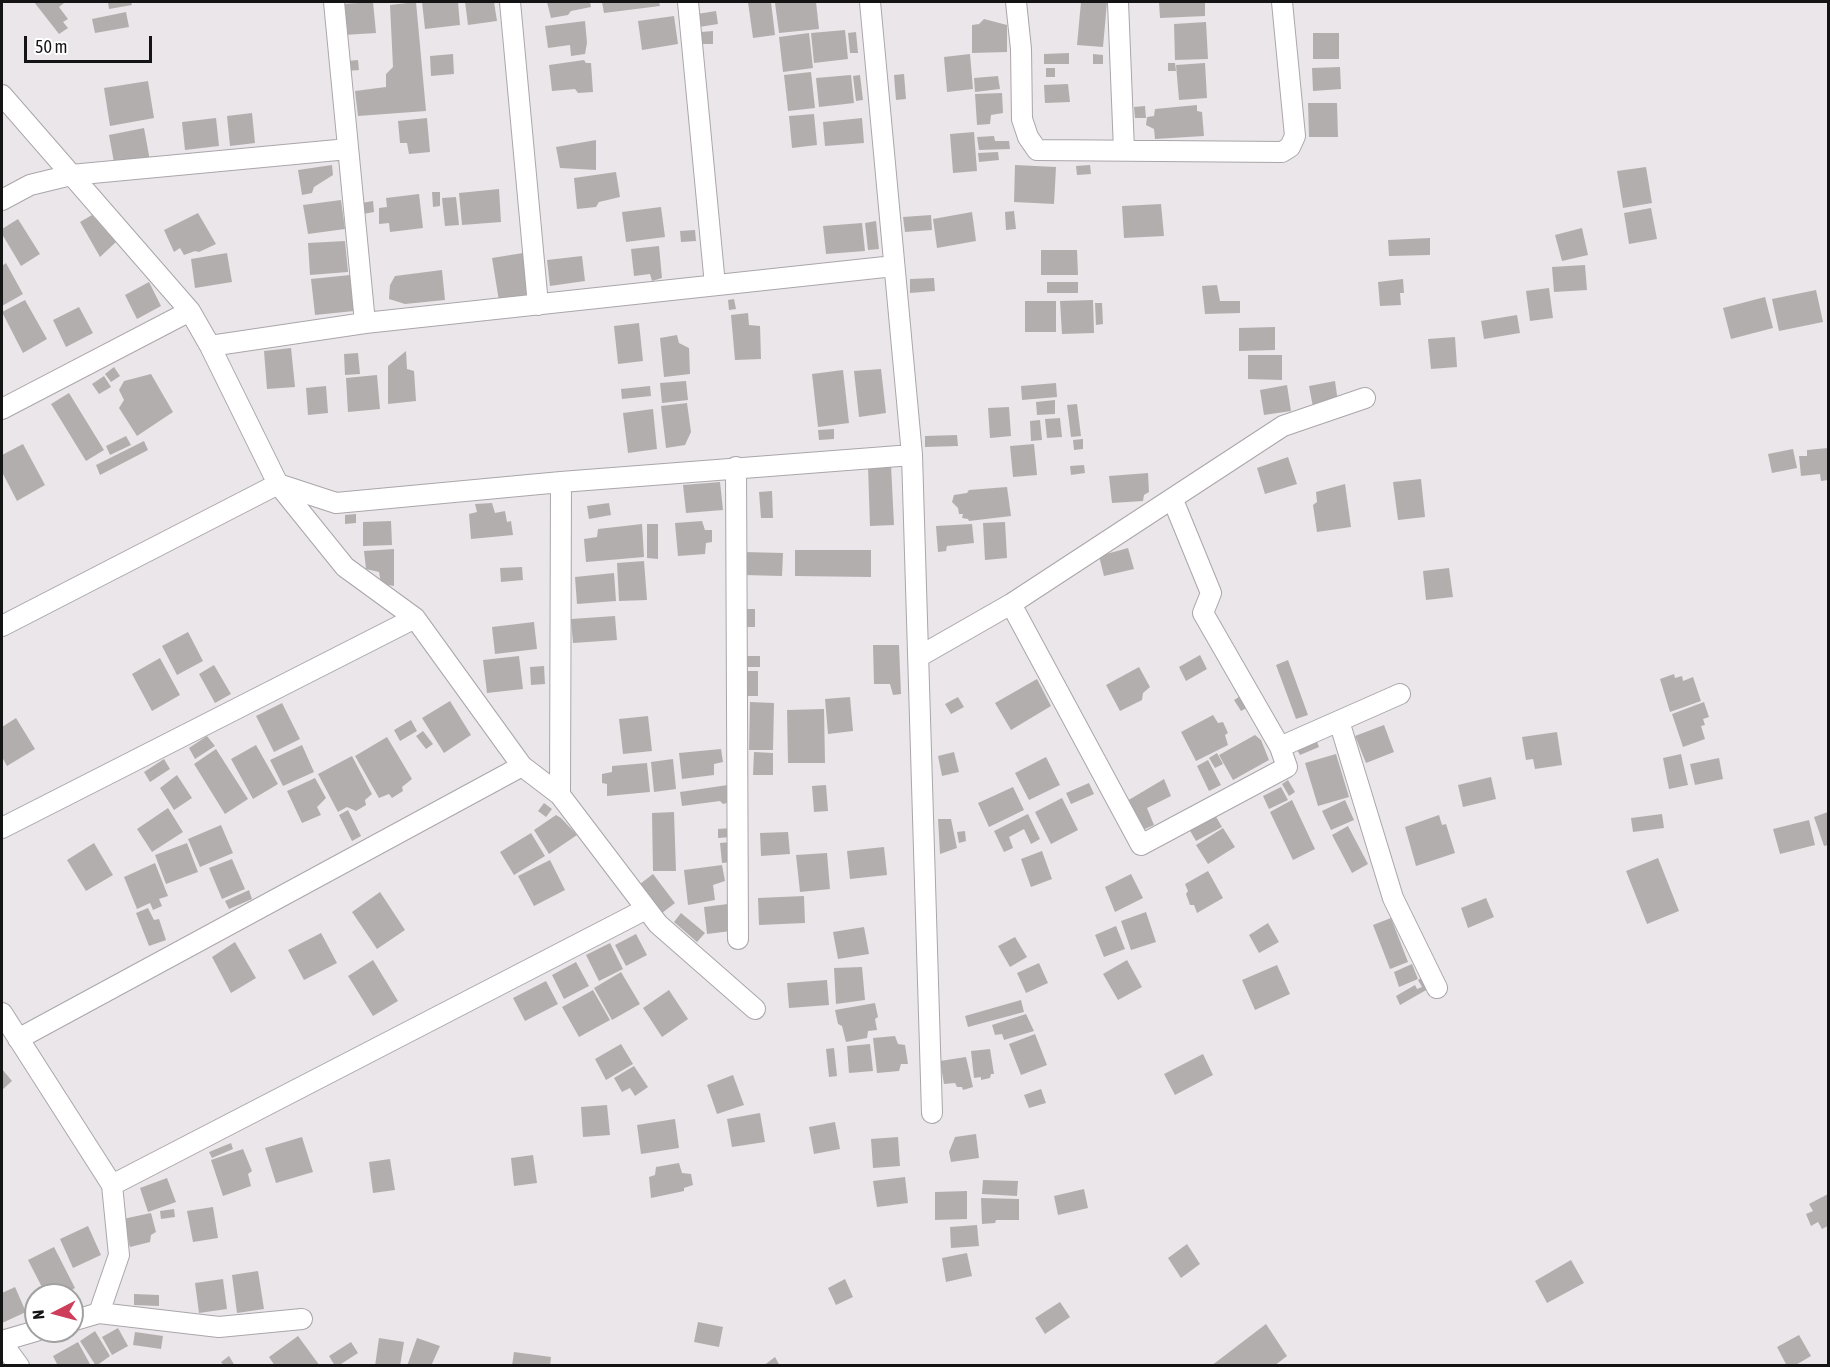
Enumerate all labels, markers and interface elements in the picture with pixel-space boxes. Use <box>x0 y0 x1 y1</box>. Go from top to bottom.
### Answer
scale bar <box>27 24 154 62</box>
text: 50 m <box>35 36 67 57</box>
north arrow <box>24 1283 84 1343</box>
text: N <box>29 1309 48 1320</box>

